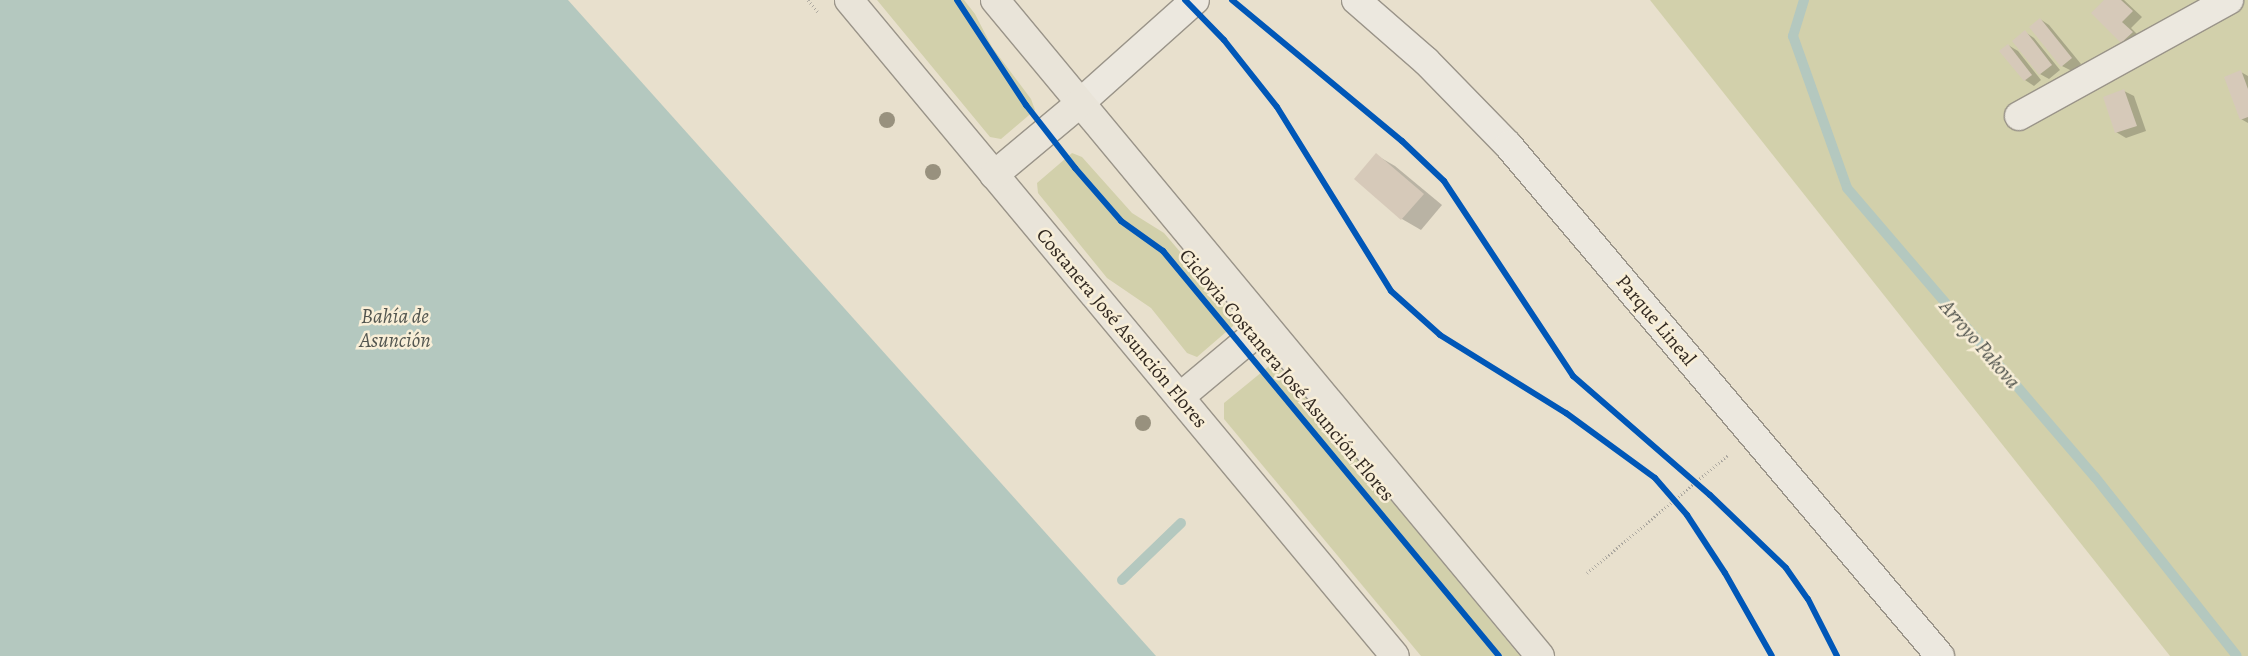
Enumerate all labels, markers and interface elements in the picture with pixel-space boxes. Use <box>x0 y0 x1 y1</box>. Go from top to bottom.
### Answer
street label: Costanera José Asunción Flores <box>1031 223 1213 433</box>
street label: Ciclovia Costanera José Asunción Flores <box>1174 244 1400 506</box>
street label: Parque Lineal <box>1611 270 1701 370</box>
water label: Arroyo Pakova <box>1934 294 2026 394</box>
water label: Bahía de Asunción <box>359 303 431 353</box>

